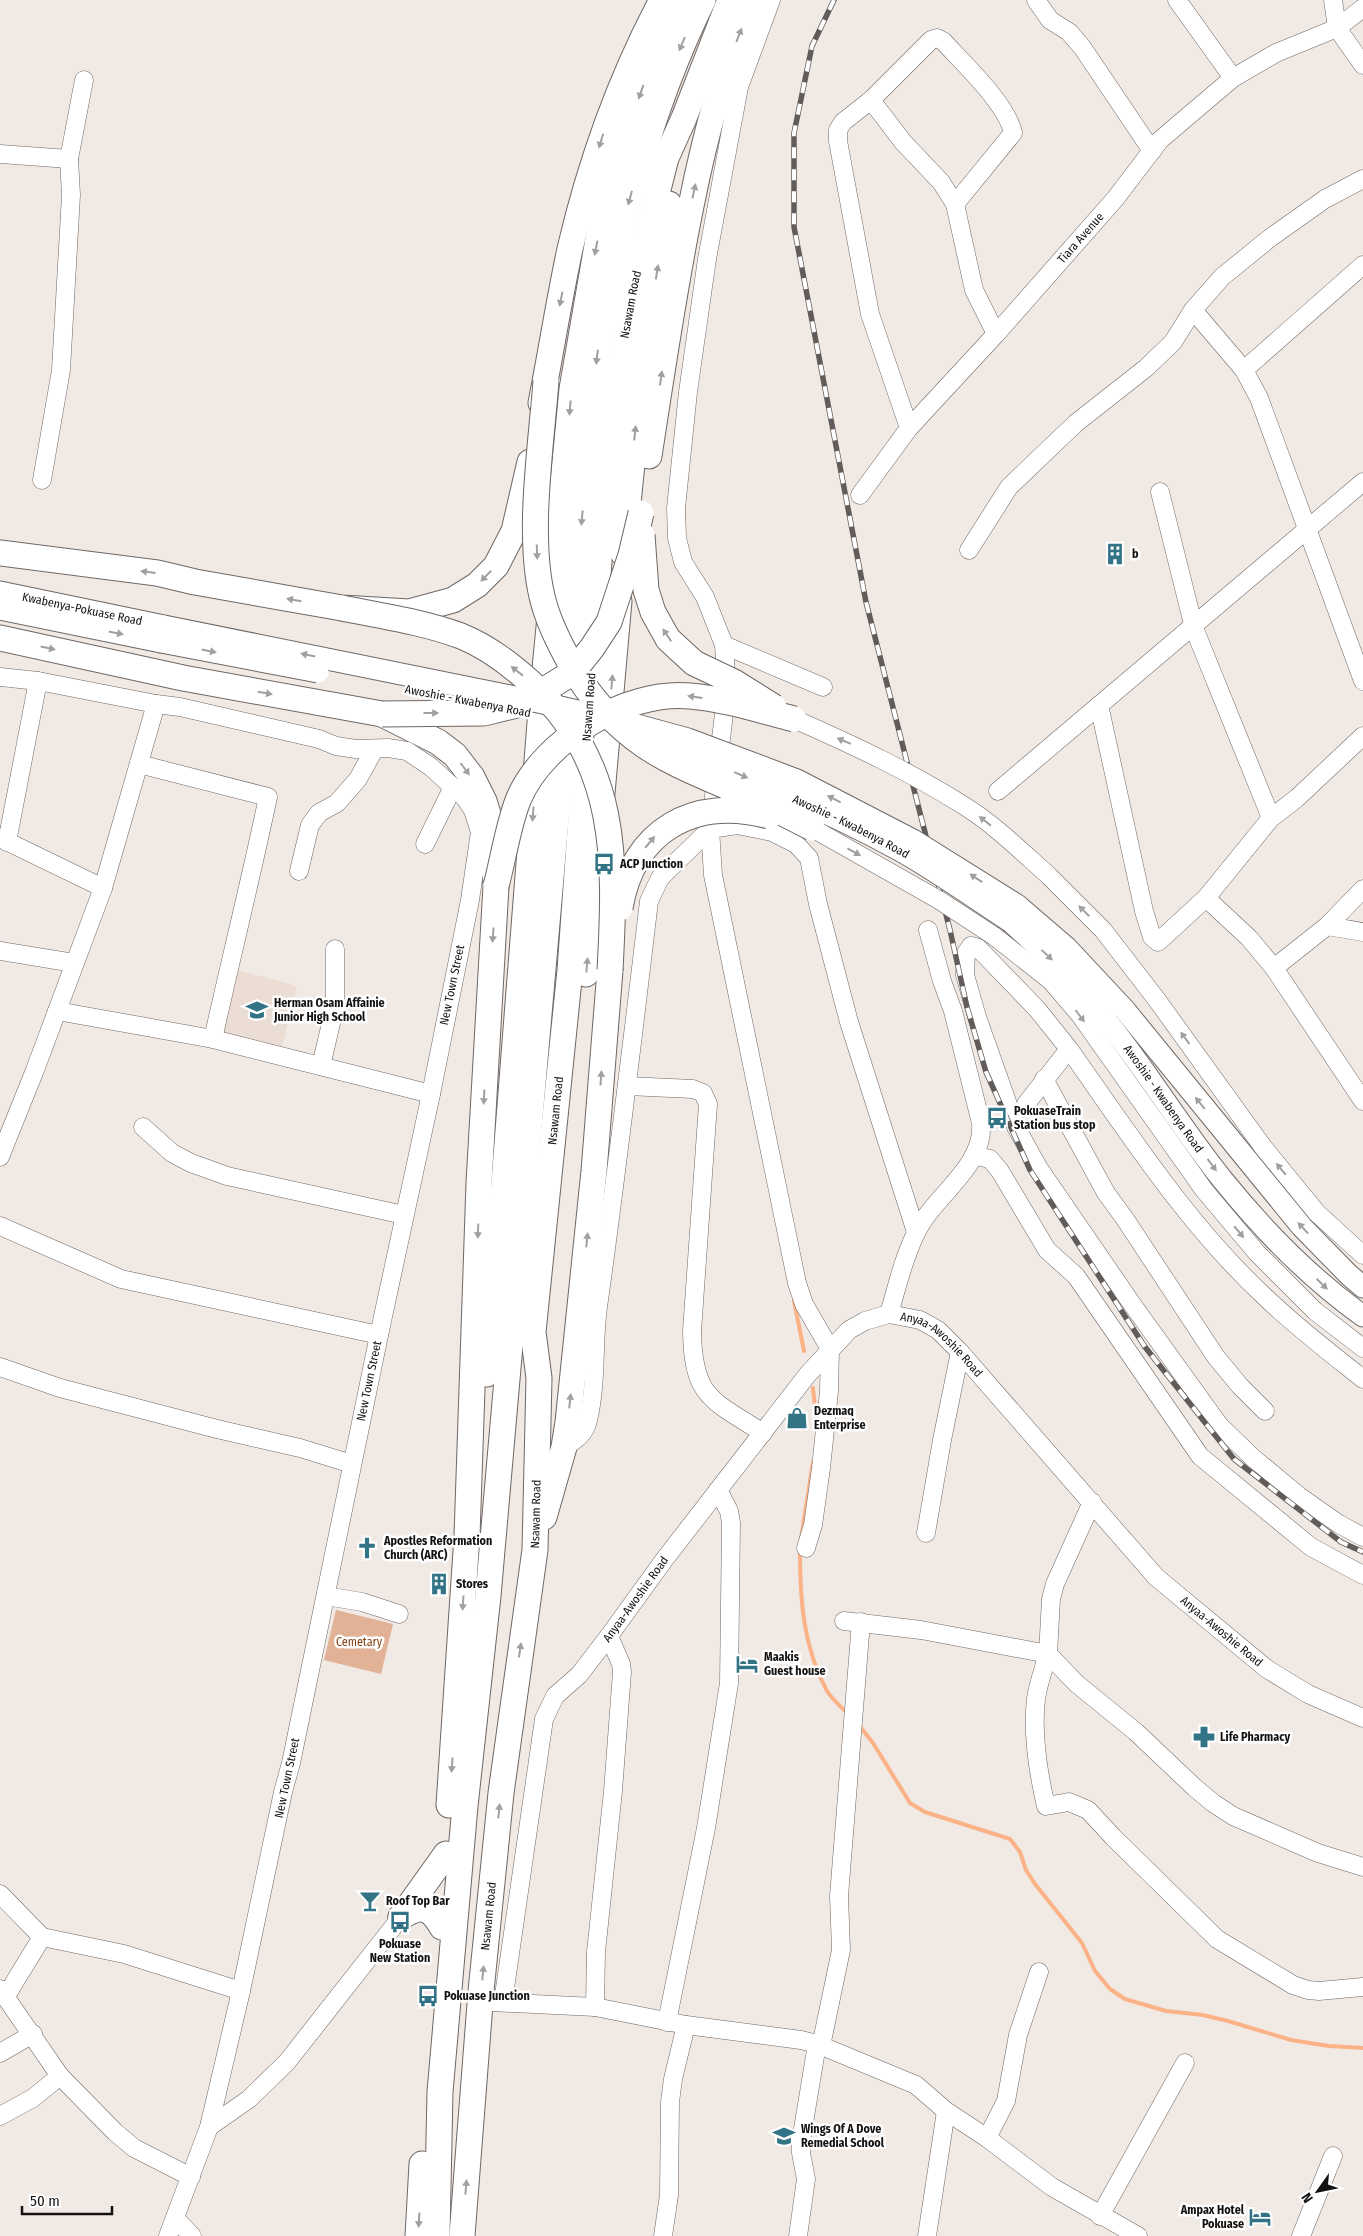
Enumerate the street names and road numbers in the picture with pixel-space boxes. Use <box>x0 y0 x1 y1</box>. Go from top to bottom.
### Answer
street label: Tiara Avenue <box>1054 210 1107 266</box>
street label: Nsawam Road <box>618 269 644 339</box>
street label: Kwabenya-Pokuase Road <box>21 590 144 628</box>
street label: Nsawam Road <box>580 672 598 742</box>
street label: Awoshie - Kwabenya Road <box>404 682 532 720</box>
street label: Awoshie - Kwabenya Road <box>790 792 912 861</box>
street label: New Town Street <box>437 944 467 1026</box>
street label: Awoshie - Kwabenya Road <box>1121 1042 1206 1155</box>
street label: Nsawam Road <box>545 1076 566 1146</box>
street label: Anyaa-Awoshie Road <box>899 1309 986 1380</box>
street label: New Town Street <box>354 1340 384 1422</box>
street label: Nsawam Road <box>528 1480 544 1549</box>
street label: Anyaa-Awoshie Road <box>600 1554 671 1645</box>
street label: Anyaa-Awoshie Road <box>1178 1593 1265 1669</box>
street label: New Town Street <box>272 1737 302 1819</box>
street label: Nsawam Road <box>478 1881 499 1951</box>

